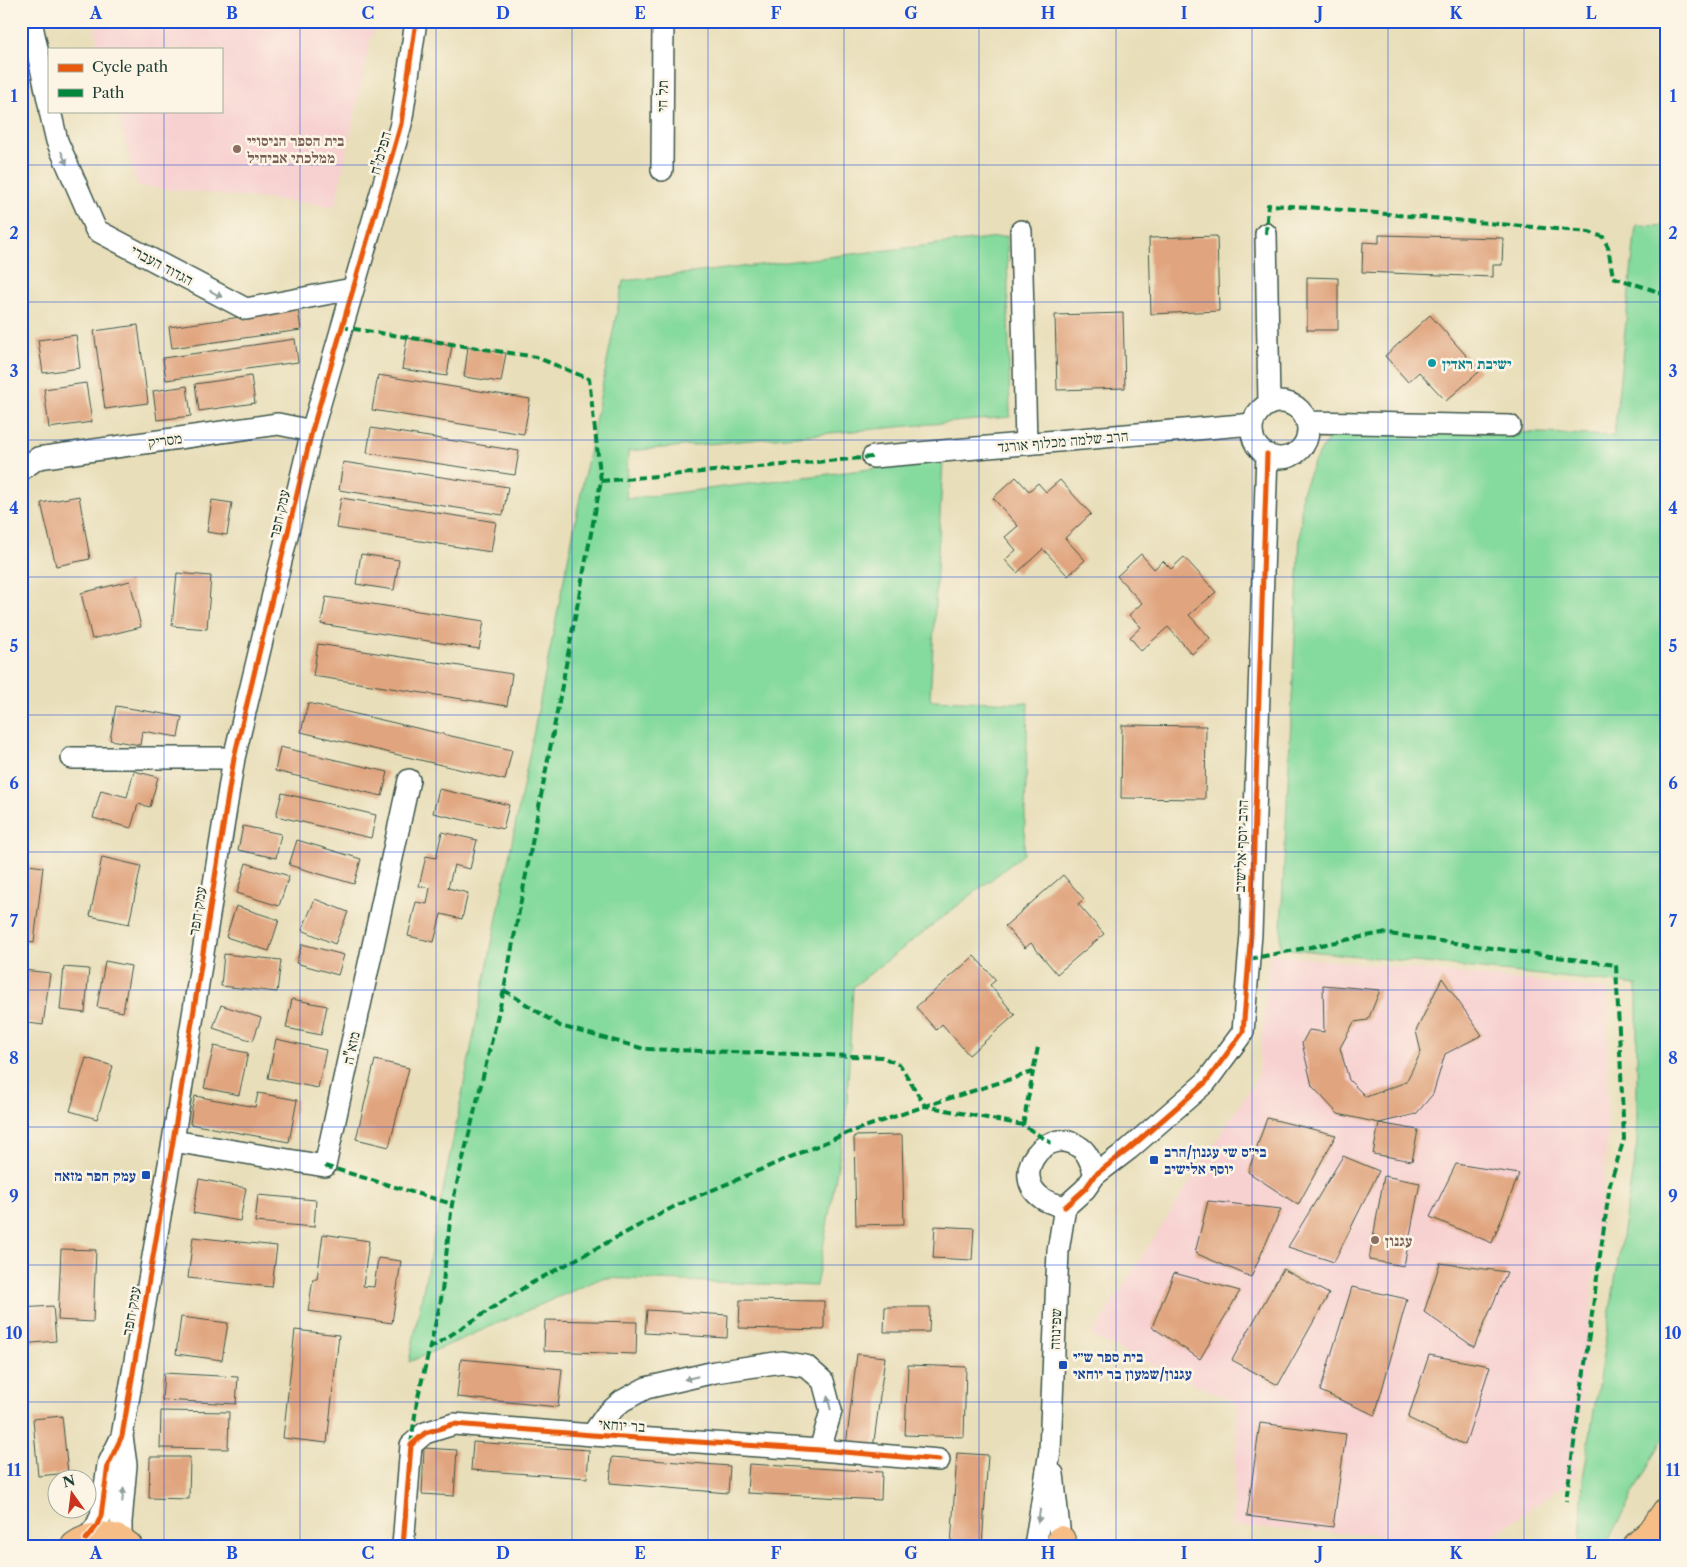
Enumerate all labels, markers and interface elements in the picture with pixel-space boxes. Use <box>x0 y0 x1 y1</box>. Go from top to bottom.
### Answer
text: A <box>89 3 103 23</box>
text: B <box>226 3 238 23</box>
text: C <box>362 3 374 23</box>
text: D <box>496 3 510 23</box>
text: E <box>634 3 646 23</box>
text: F <box>771 3 782 23</box>
text: G <box>904 3 918 23</box>
text: H <box>1041 3 1055 23</box>
text: I <box>1181 3 1188 23</box>
text: J <box>1314 3 1323 23</box>
text: K <box>1450 3 1464 23</box>
text: L <box>1585 3 1597 23</box>
legend <box>48 48 222 112</box>
text: Cycle path <box>92 57 169 76</box>
street label: תל חי <box>652 80 672 112</box>
text: Path <box>92 83 125 102</box>
text: 1 <box>10 86 18 106</box>
text: 1 <box>1669 86 1677 106</box>
street label: הפלמ"ח <box>365 129 395 177</box>
place label: בית הספר הניסויי ממלכתי אביחיל <box>247 131 344 167</box>
marker: בית הספר הניסויי ממלכתי אביחיל <box>231 143 243 155</box>
one-way arrow <box>60 151 68 165</box>
text: 2 <box>9 223 19 243</box>
text: 2 <box>1668 223 1678 243</box>
street label: הגדוד העברי <box>127 241 197 289</box>
one-way arrow <box>209 290 223 298</box>
place label: ישיבת ראדין <box>1442 354 1512 373</box>
marker: ישיבת ראדין <box>1426 357 1438 369</box>
text: 3 <box>9 361 19 381</box>
text: 3 <box>1668 361 1678 381</box>
street label: הרב שלמה מכלוף אורגד <box>997 426 1129 456</box>
street label: מסריק <box>147 428 183 452</box>
street label: עמק חפר <box>264 488 294 540</box>
text: 4 <box>9 498 19 518</box>
text: 4 <box>1668 498 1678 518</box>
text: 5 <box>10 636 19 656</box>
text: 5 <box>1669 636 1678 656</box>
text: 6 <box>9 773 19 793</box>
text: 6 <box>1668 773 1678 793</box>
street label: הרב יוסף אלישיב <box>1230 799 1252 893</box>
street label: עמק חפר <box>184 885 210 937</box>
text: 7 <box>10 911 19 931</box>
text: 7 <box>1669 911 1678 931</box>
street label: מזא"ה <box>338 1030 364 1066</box>
text: 8 <box>9 1048 19 1068</box>
text: 8 <box>1668 1048 1678 1068</box>
place label: בי״ס שי עגנון/הרב יוסף אלישיב <box>1164 1142 1266 1178</box>
marker: בי״ס שי עגנון/הרב יוסף אלישיב <box>1148 1154 1160 1166</box>
place label: עמק חפר מזאה <box>54 1166 136 1185</box>
marker: עמק חפר מזאה <box>140 1169 152 1181</box>
text: 9 <box>9 1186 19 1206</box>
text: 9 <box>1668 1186 1678 1206</box>
place label: עגנון <box>1385 1231 1412 1250</box>
marker: עגנון <box>1369 1234 1381 1246</box>
street label: עמק חפר <box>117 1285 145 1337</box>
street label: שפינוזה <box>1045 1308 1065 1350</box>
text: 10 <box>5 1323 23 1343</box>
text: 10 <box>1664 1323 1682 1343</box>
place label: בית ספר ש״י עגנון/שמעון בר יוחאי <box>1073 1347 1192 1383</box>
marker: בית ספר ש״י עגנון/שמעון בר יוחאי <box>1057 1359 1069 1371</box>
one-way arrow <box>683 1374 698 1382</box>
one-way arrow <box>825 1395 833 1410</box>
street label: בר יוחאי <box>598 1414 646 1436</box>
text: 11 <box>7 1460 22 1480</box>
text: 11 <box>1666 1460 1681 1480</box>
north arrow <box>48 1470 98 1520</box>
text: N <box>61 1471 77 1492</box>
one-way arrow <box>120 1486 128 1502</box>
one-way arrow <box>1035 1508 1043 1524</box>
text: A <box>89 1543 103 1563</box>
text: B <box>226 1543 238 1563</box>
text: C <box>362 1543 374 1563</box>
text: D <box>496 1543 510 1563</box>
text: E <box>634 1543 646 1563</box>
text: F <box>771 1543 782 1563</box>
text: G <box>904 1543 918 1563</box>
text: H <box>1041 1543 1055 1563</box>
text: I <box>1181 1543 1188 1563</box>
text: J <box>1314 1543 1323 1563</box>
text: K <box>1450 1543 1464 1563</box>
text: L <box>1585 1543 1597 1563</box>

